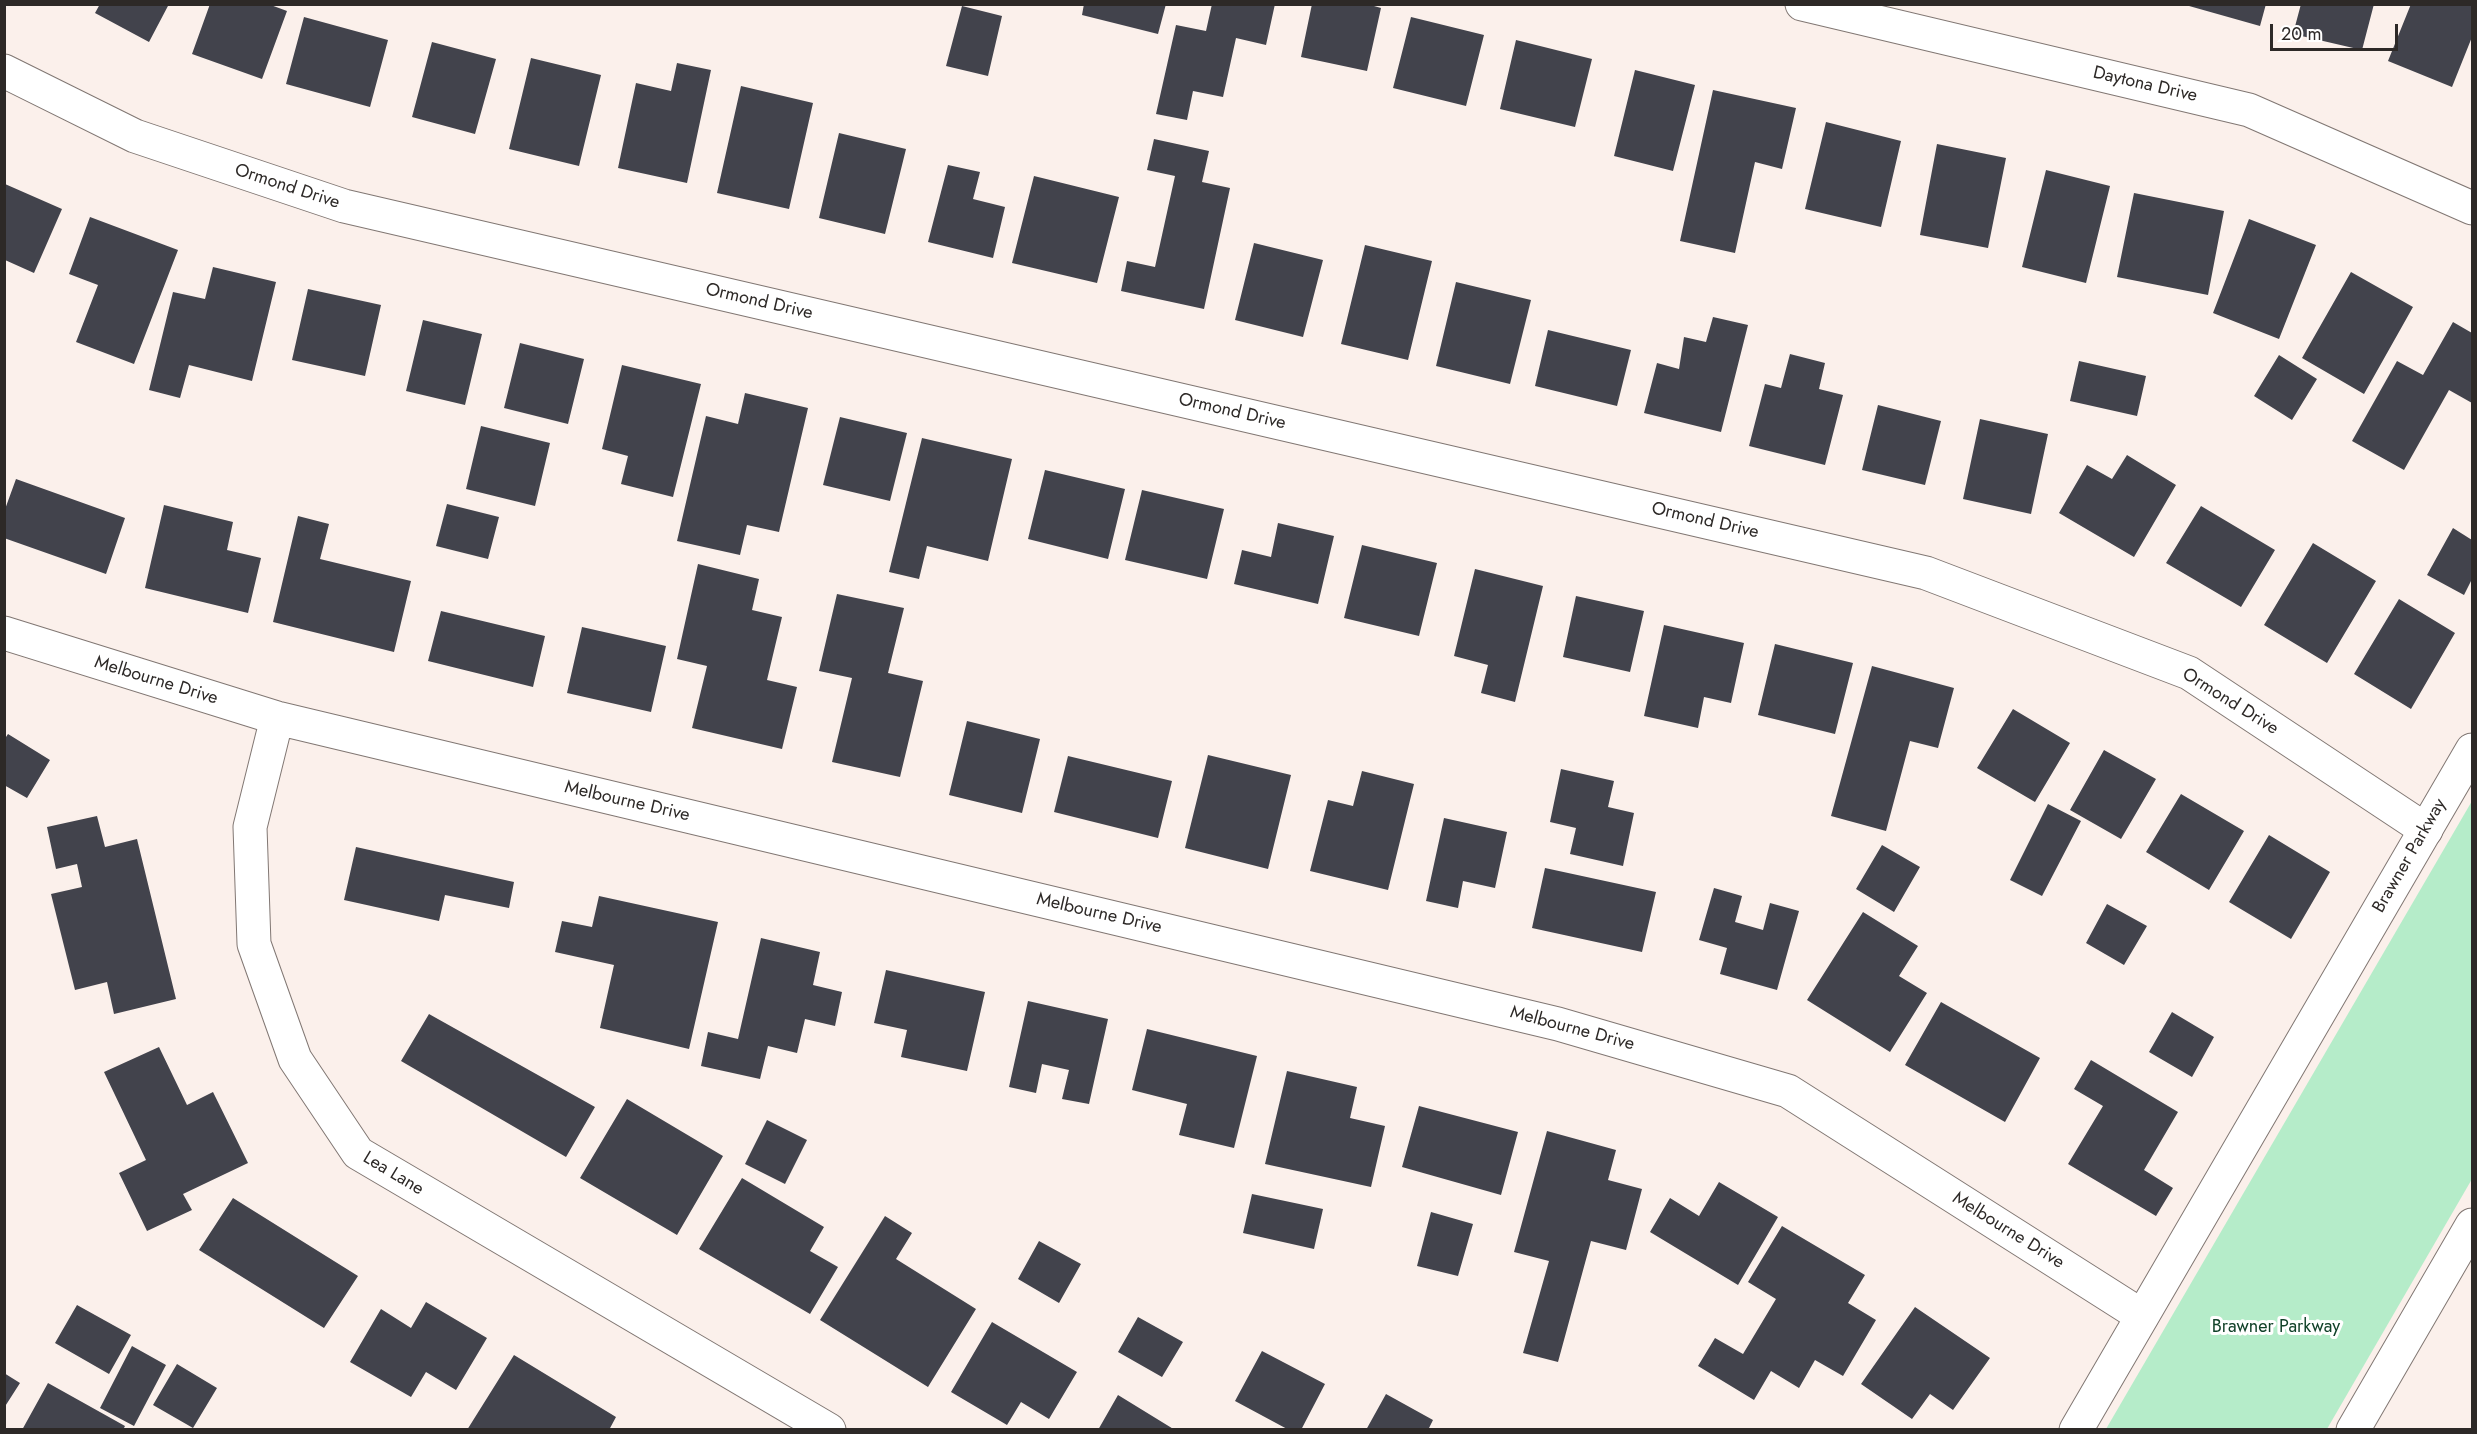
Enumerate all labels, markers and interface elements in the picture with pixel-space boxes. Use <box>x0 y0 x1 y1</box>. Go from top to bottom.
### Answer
scale bar <box>2273 12 2400 50</box>
text: 20 m <box>2281 21 2321 47</box>
street label: Daytona Drive <box>2091 63 2199 107</box>
street label: Ormond Drive <box>232 160 342 214</box>
street label: Ormond Drive <box>703 279 815 325</box>
street label: Ormond Drive <box>1176 389 1288 435</box>
street label: Ormond Drive <box>1649 498 1761 544</box>
street label: Melbourne Drive <box>92 652 220 710</box>
street label: Ormond Drive <box>2178 664 2282 740</box>
street label: Melbourne Drive <box>562 777 692 827</box>
street label: Brawner Parkway <box>2369 795 2451 917</box>
street label: Melbourne Drive <box>1034 889 1164 939</box>
street label: Melbourne Drive <box>1507 1002 1637 1056</box>
street label: Lea Lane <box>359 1148 427 1200</box>
street label: Melbourne Drive <box>1948 1188 2068 1274</box>
park label: Brawner Parkway <box>2212 1317 2340 1339</box>

